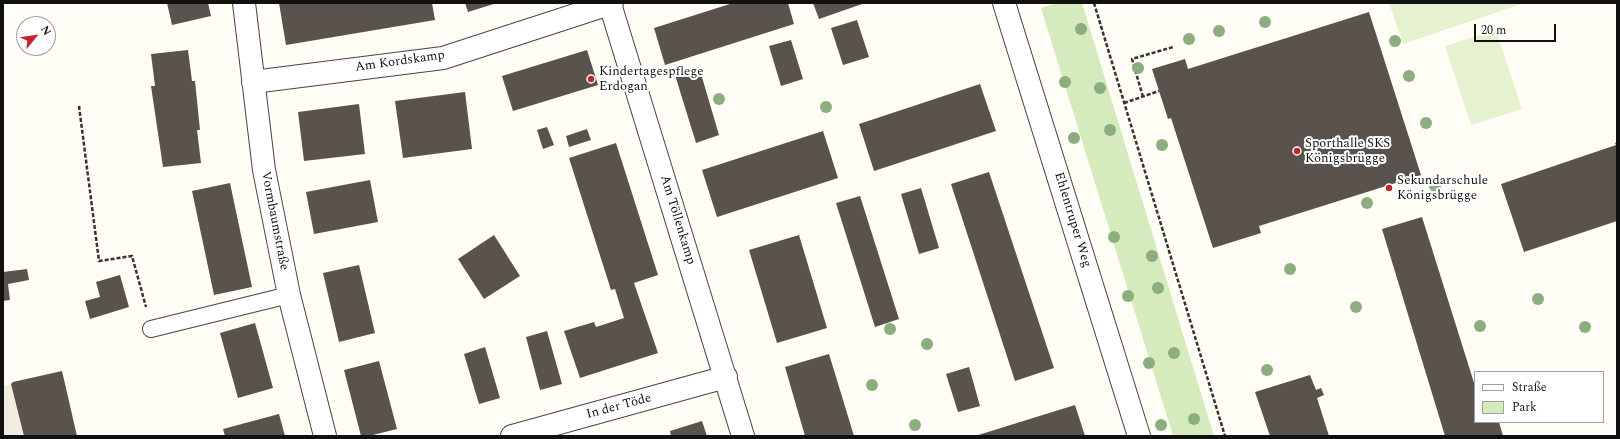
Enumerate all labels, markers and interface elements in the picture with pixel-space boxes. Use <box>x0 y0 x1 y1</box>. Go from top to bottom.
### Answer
north arrow <box>16 16 56 56</box>
scale bar <box>1476 16 1558 42</box>
text: 20 m <box>1481 21 1506 40</box>
text: N <box>36 22 56 38</box>
street label: Am Kordskamp <box>354 48 446 76</box>
place label: Kindertagespflege Erdogan <box>599 64 704 95</box>
marker: Kindertagespflege Erdogan <box>586 74 596 84</box>
place label: Sporthalle SKS Königsbrügge <box>1305 136 1390 167</box>
marker: Sporthalle SKS Königsbrügge <box>1292 146 1302 156</box>
street label: Vormbaumstraße <box>257 170 291 272</box>
street label: Ehlentruper Weg <box>1050 170 1094 270</box>
street label: Am Töllenkamp <box>656 173 698 267</box>
place label: Sekundarschule Königsbrügge <box>1397 173 1488 204</box>
marker: Sekundarschule Königsbrügge <box>1384 183 1394 193</box>
legend <box>1474 371 1604 423</box>
text: Straße <box>1512 378 1547 397</box>
street label: In der Töde <box>585 391 653 423</box>
text: Park <box>1512 398 1537 417</box>

